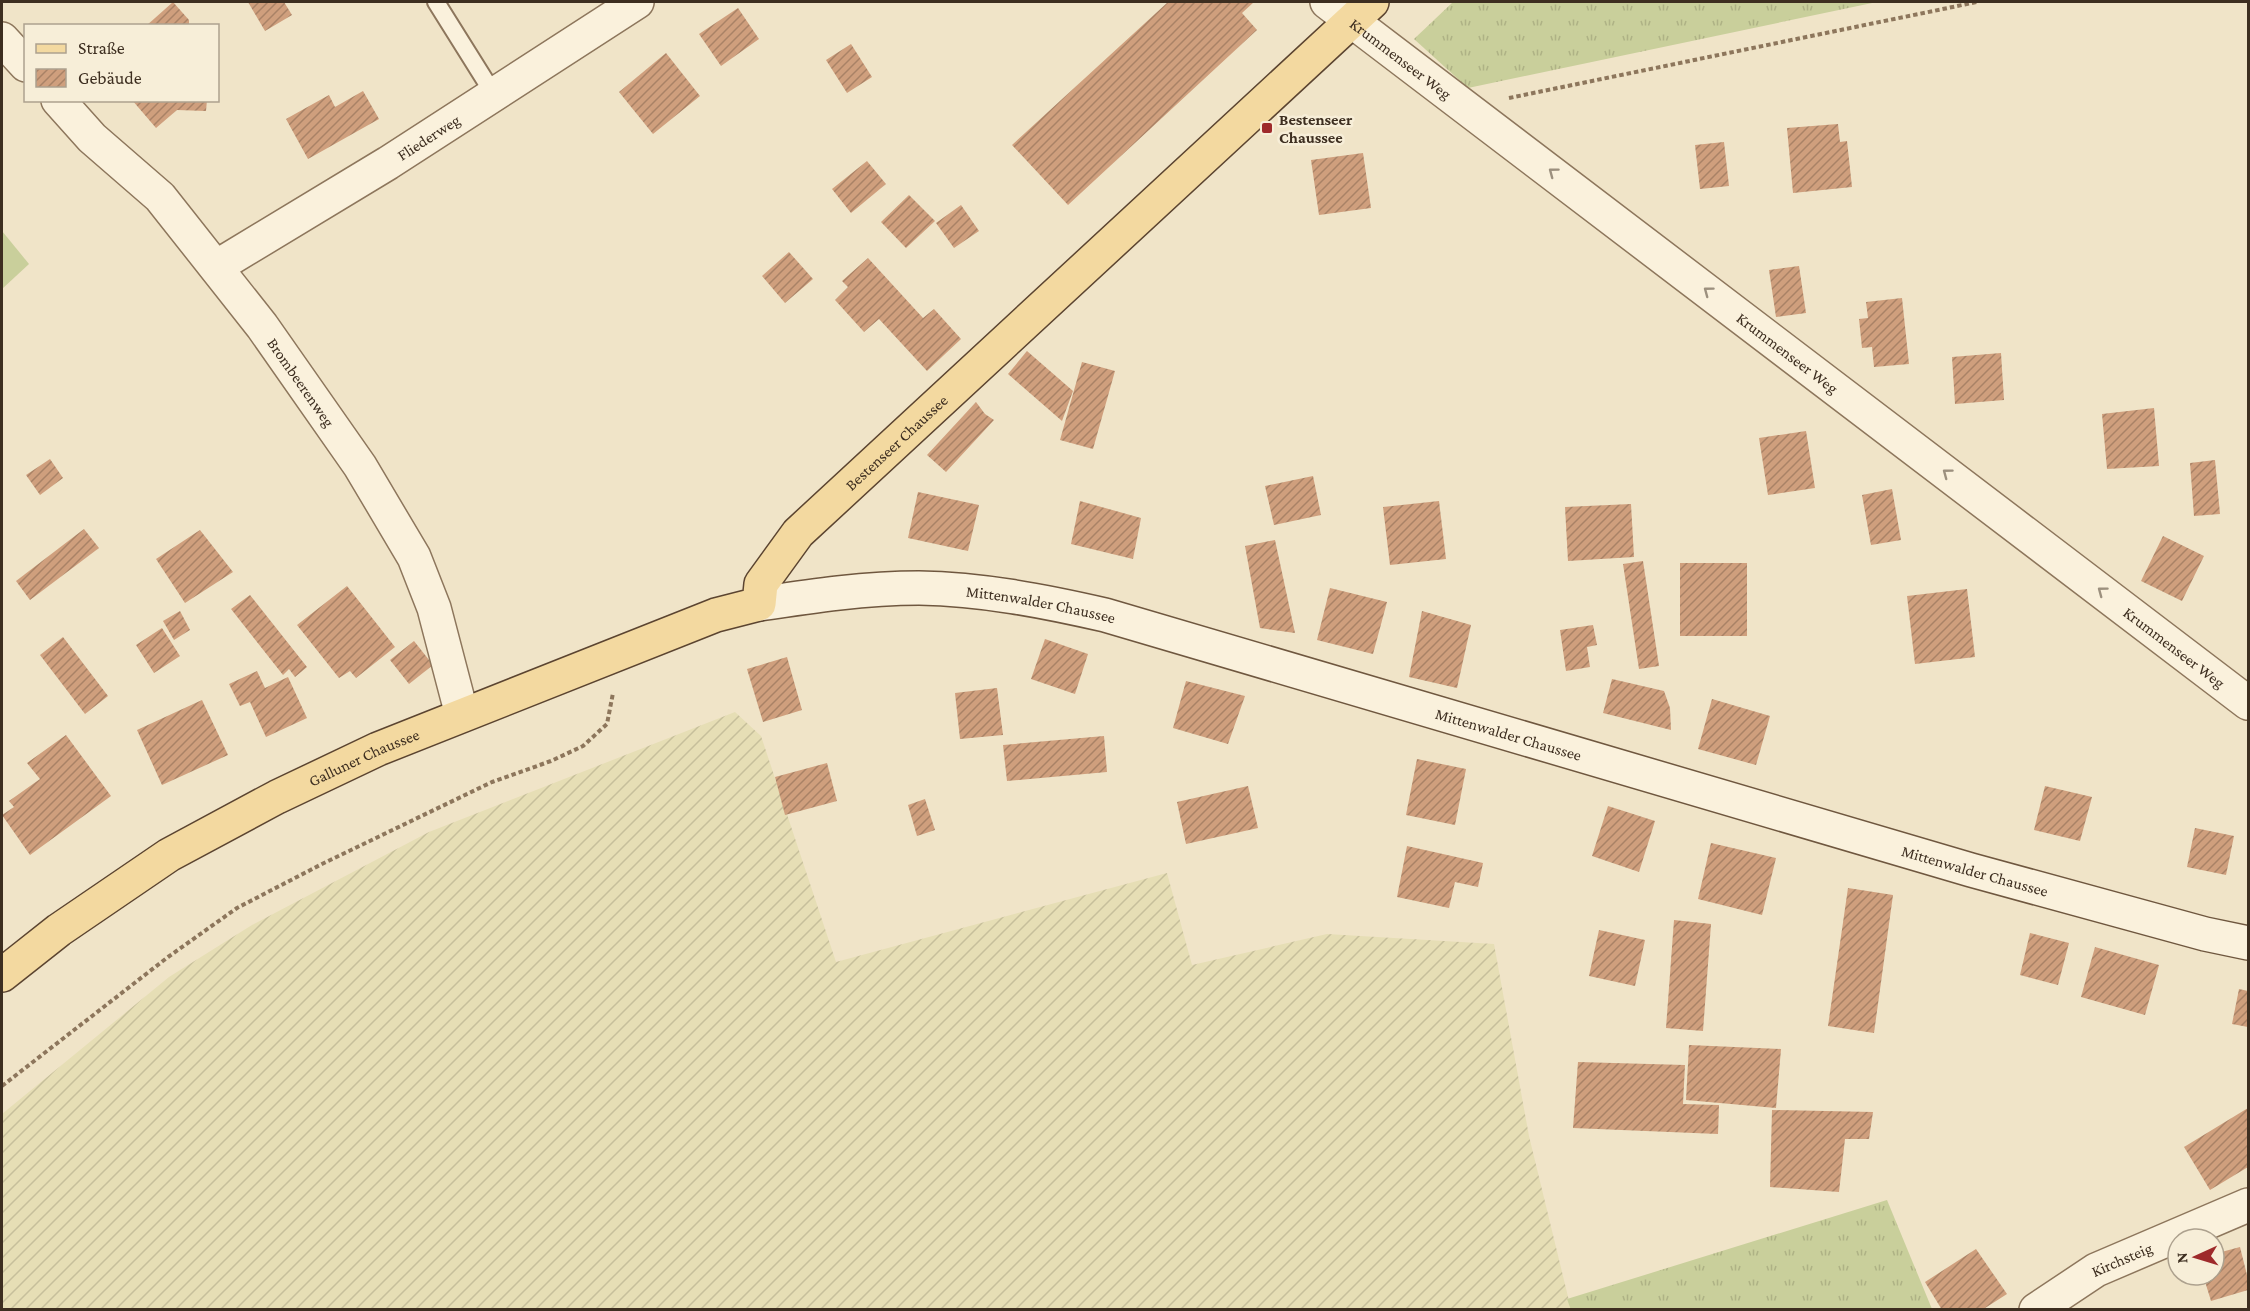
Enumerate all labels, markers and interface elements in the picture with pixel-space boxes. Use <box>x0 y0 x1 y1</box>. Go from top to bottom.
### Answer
street label: Krummenseer Weg <box>1347 15 1455 104</box>
legend <box>24 24 219 102</box>
text: Straße <box>78 38 125 58</box>
text: Gebäude <box>78 68 142 88</box>
street label: Fliederweg <box>394 111 464 164</box>
place label: Bestenseer Chaussee <box>1279 111 1353 146</box>
marker: Bestenseer Chaussee <box>1260 121 1274 135</box>
one-way arrow <box>1549 169 1560 180</box>
one-way arrow <box>1704 287 1715 298</box>
street label: Krummenseer Weg <box>1734 309 1842 398</box>
street label: Brombeerenweg <box>264 335 338 431</box>
street label: Bestenseer Chaussee <box>842 391 951 494</box>
one-way arrow <box>1943 469 1954 480</box>
street label: Mittenwalder Chaussee <box>965 583 1117 627</box>
one-way arrow <box>2098 587 2109 598</box>
street label: Krummenseer Weg <box>2120 604 2228 692</box>
street label: Mittenwalder Chaussee <box>1433 705 1584 764</box>
street label: Galluner Chaussee <box>306 726 422 790</box>
street label: Mittenwalder Chaussee <box>1900 842 2050 900</box>
north arrow <box>2166 1227 2226 1287</box>
street label: Kirchsteig <box>2089 1239 2155 1280</box>
text: N <box>2173 1252 2190 1264</box>

